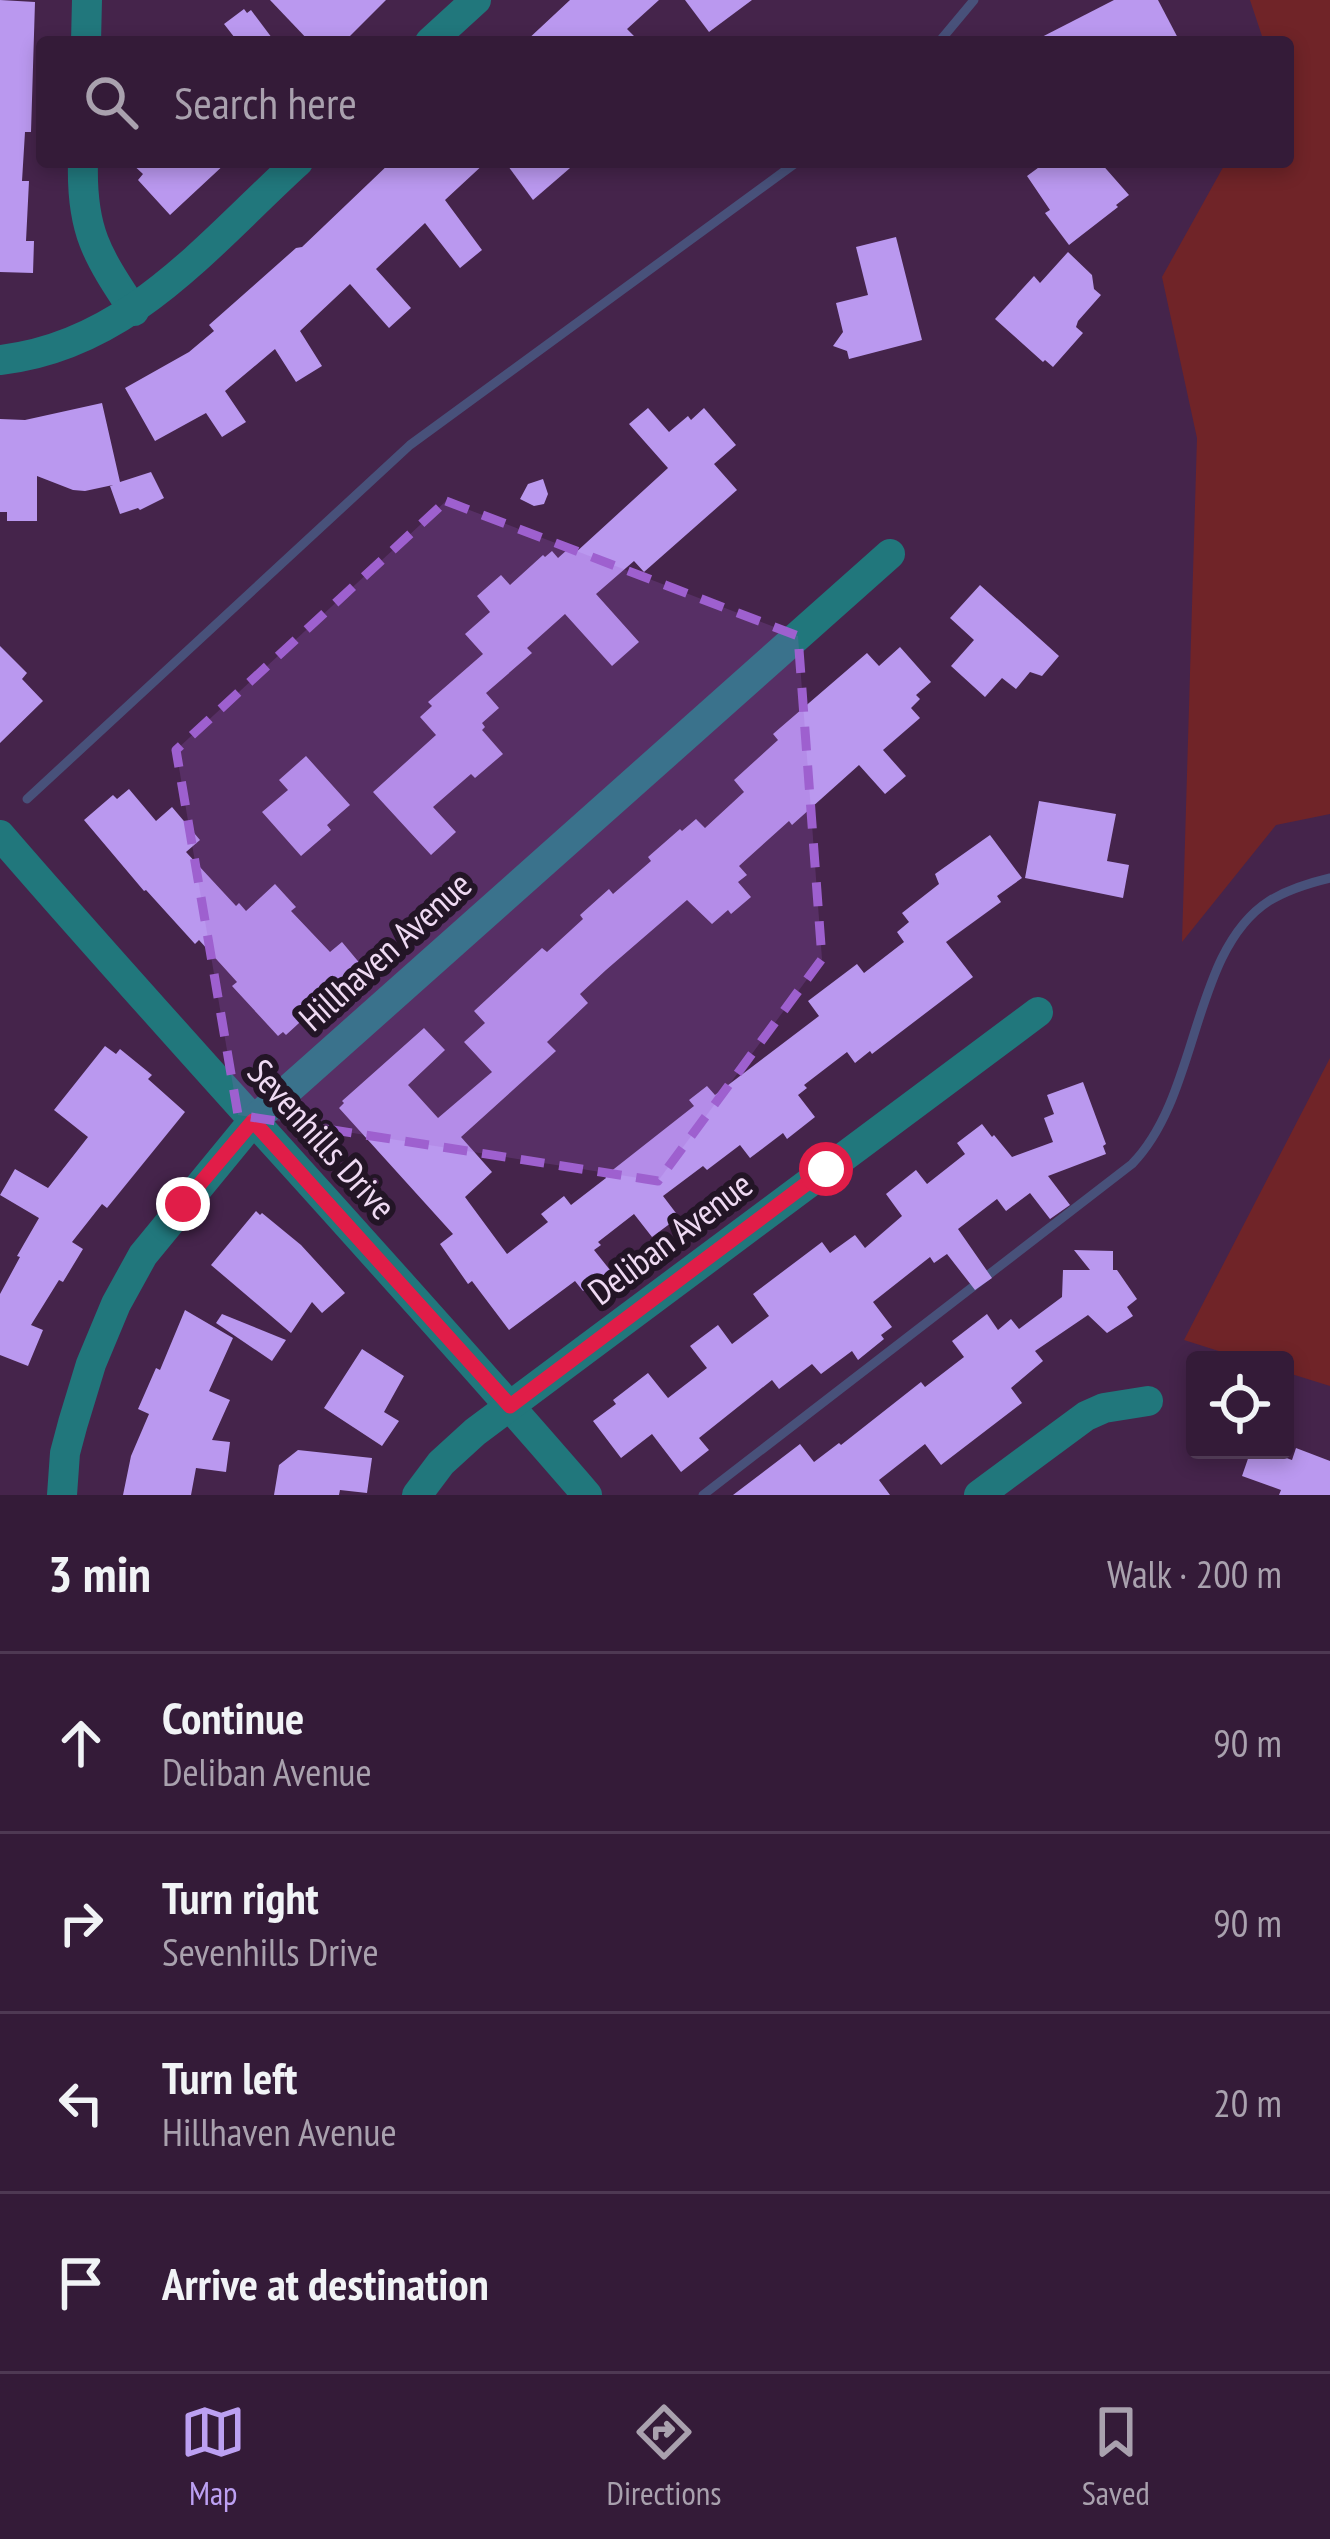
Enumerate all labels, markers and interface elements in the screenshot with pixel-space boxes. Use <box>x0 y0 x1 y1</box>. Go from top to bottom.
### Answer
search box <box>36 36 1294 168</box>
icon: search <box>78 69 144 135</box>
text: Search here <box>174 73 357 131</box>
street label: Hillhaven Avenue <box>289 861 481 1041</box>
street label: Sevenhills Drive <box>238 1049 407 1229</box>
route start <box>799 1142 853 1196</box>
street label: Deliban Avenue <box>578 1161 761 1315</box>
route end <box>156 1177 210 1231</box>
map controls <box>1186 1351 1294 1459</box>
button: locate <box>1186 1351 1294 1459</box>
text: 3 min <box>48 1540 151 1606</box>
text: Walk · 200 m <box>1107 1548 1282 1599</box>
text: Continue <box>162 1688 304 1746</box>
icon: ahead <box>48 1710 114 1776</box>
text: 90 m <box>1213 1717 1282 1768</box>
text: Deliban Avenue <box>162 1746 372 1797</box>
text: Turn right <box>162 1868 319 1926</box>
icon: right <box>48 1890 114 1956</box>
text: 90 m <box>1213 1897 1282 1948</box>
text: Sevenhills Drive <box>162 1926 379 1977</box>
text: Turn left <box>162 2048 297 2106</box>
icon: left <box>48 2070 114 2136</box>
text: 20 m <box>1213 2077 1282 2128</box>
text: Hillhaven Avenue <box>162 2106 397 2157</box>
icon: arrive <box>48 2250 114 2316</box>
text: Arrive at destination <box>162 2254 489 2312</box>
tab: Map <box>180 2399 246 2514</box>
tab: Directions <box>607 2399 721 2514</box>
tab: Saved <box>1082 2399 1150 2514</box>

